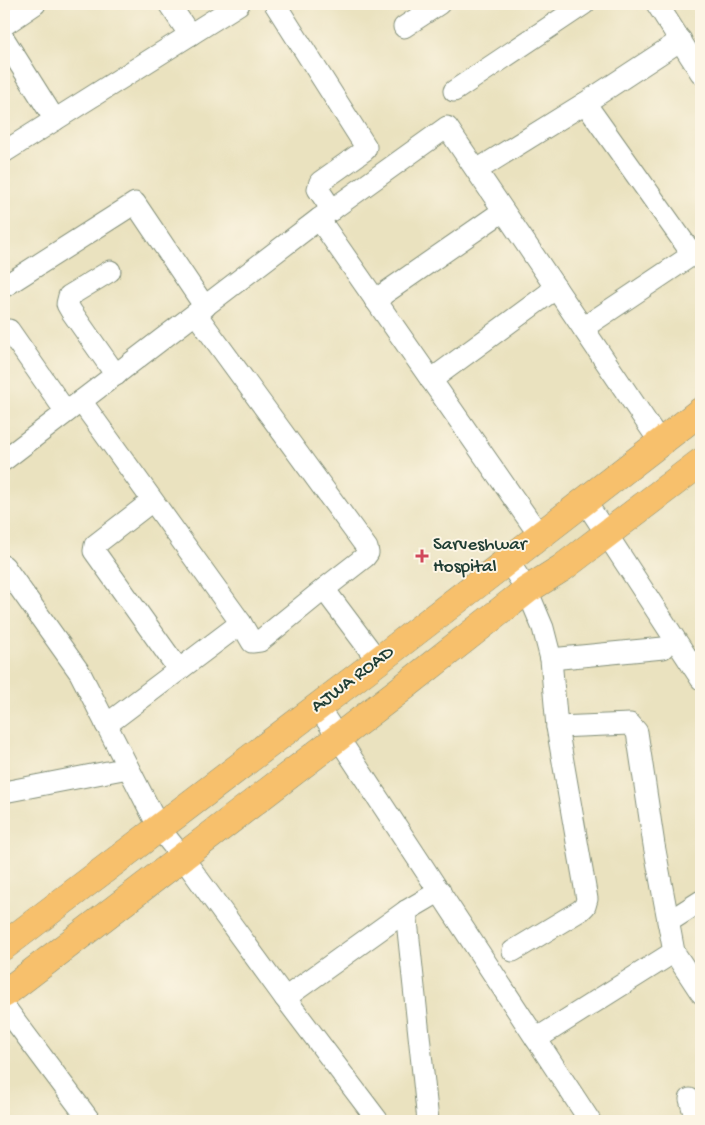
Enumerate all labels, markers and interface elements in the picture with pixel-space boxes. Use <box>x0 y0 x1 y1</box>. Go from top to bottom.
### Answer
place label: Sarveshwar Hospital <box>433 534 529 579</box>
marker: Sarveshwar Hospital <box>415 549 429 563</box>
street label: AJWA ROAD <box>307 641 400 719</box>

